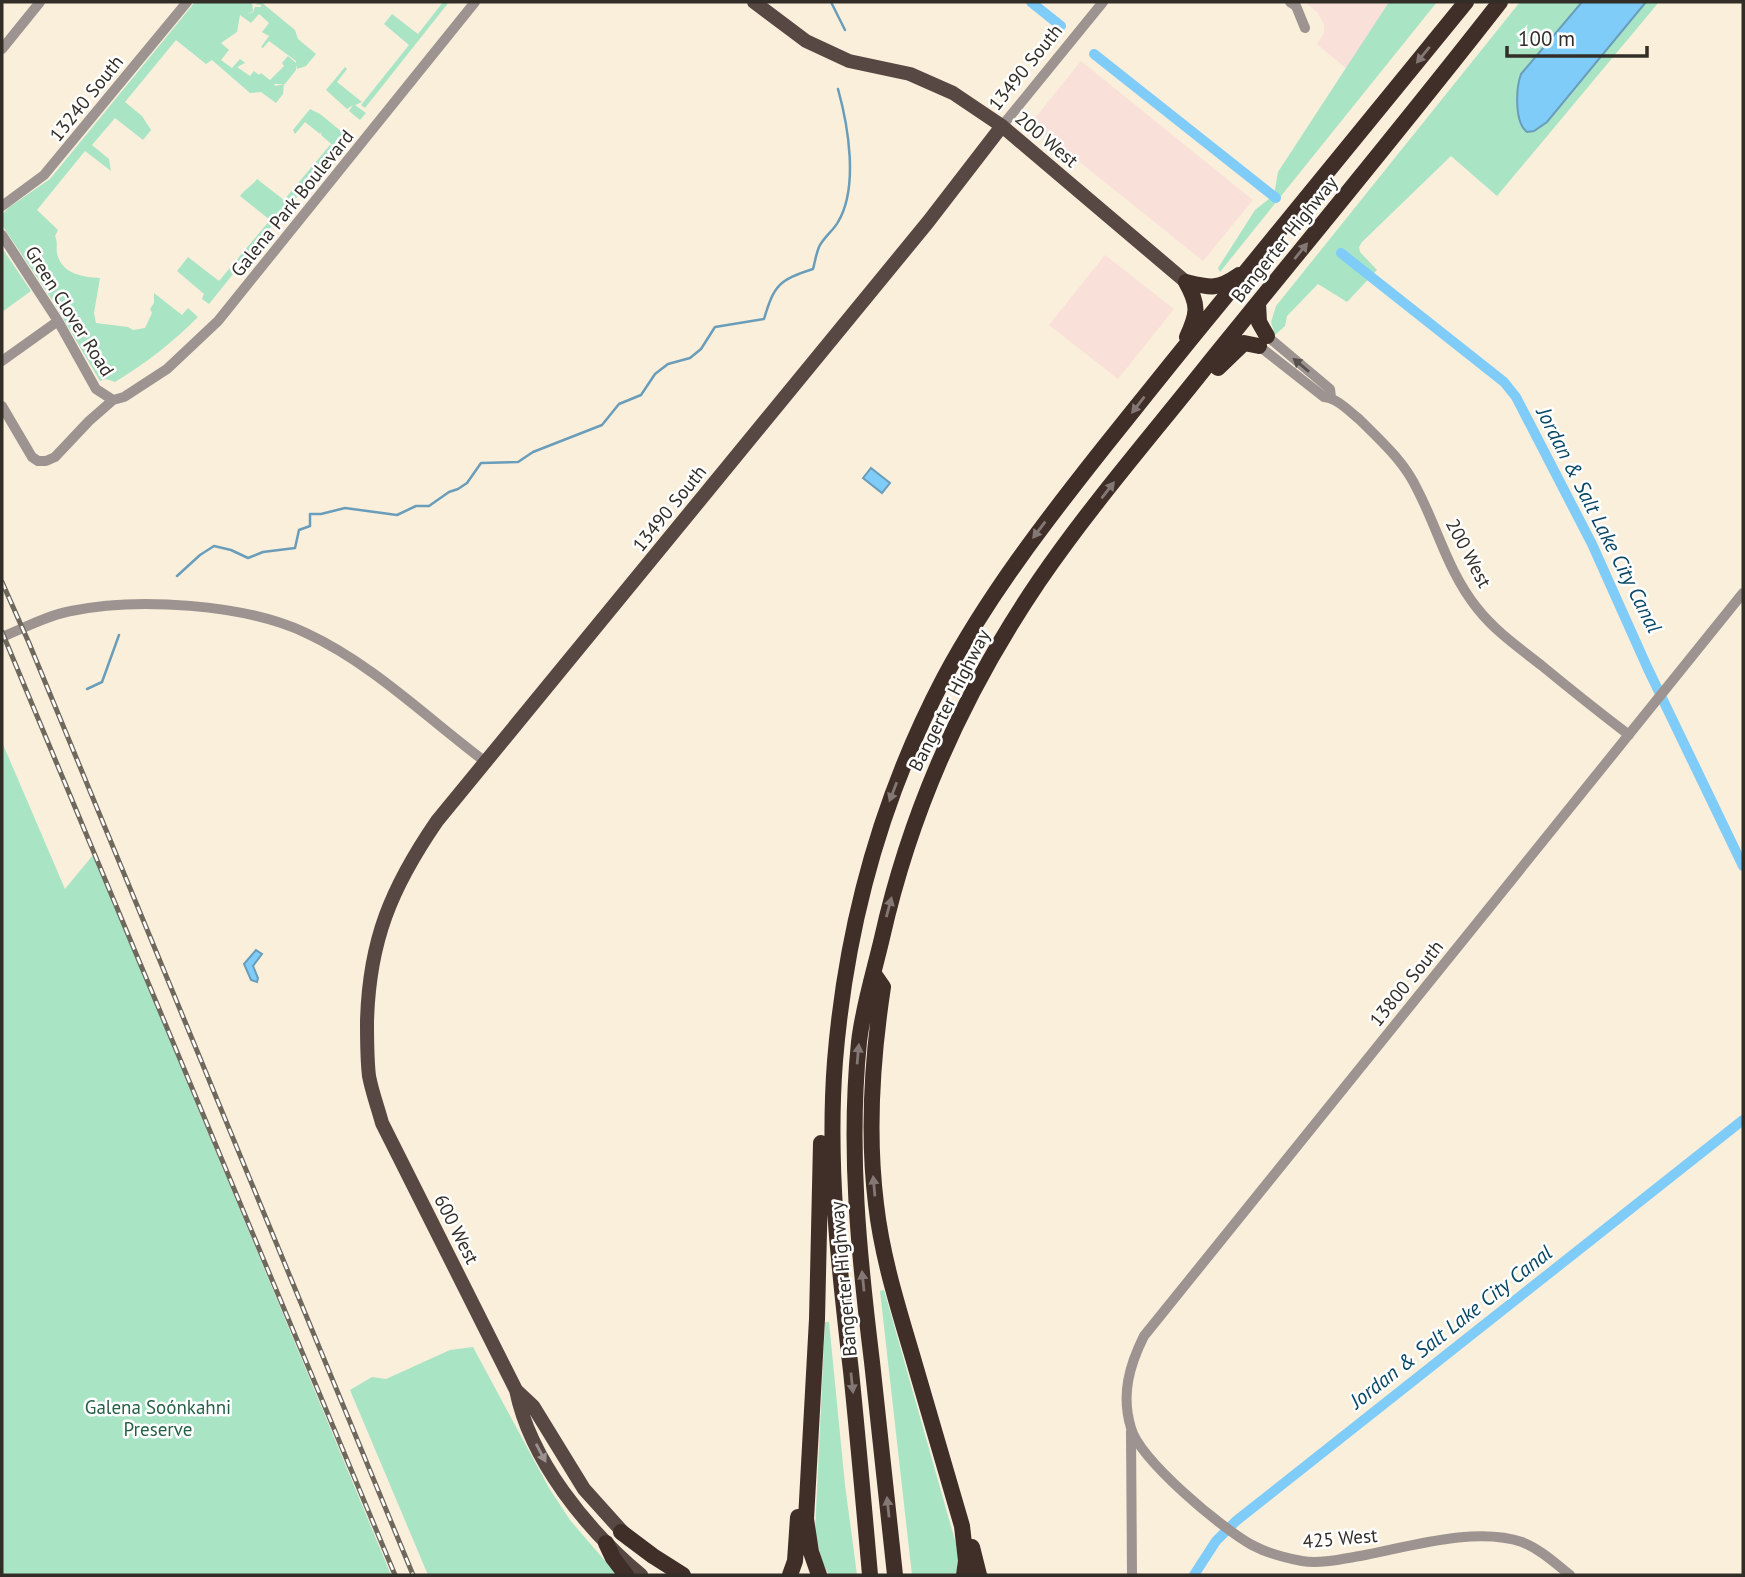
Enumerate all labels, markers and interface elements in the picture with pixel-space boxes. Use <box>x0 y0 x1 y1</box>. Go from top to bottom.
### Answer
scale bar <box>1507 14 1647 58</box>
street label: 13490 South <box>983 19 1067 115</box>
text: 100 m <box>1518 25 1575 52</box>
one-way arrow <box>1415 45 1430 63</box>
street label: 13240 South <box>44 50 128 146</box>
street label: 200 West <box>1011 106 1084 173</box>
street label: Galena Park Boulevard <box>225 125 359 281</box>
street label: Bangerter Highway <box>1226 171 1342 307</box>
street label: Green Clover Road <box>20 241 120 381</box>
one-way arrow <box>1293 242 1308 259</box>
one-way arrow <box>1293 358 1311 373</box>
one-way arrow <box>1130 396 1145 414</box>
water label: Jordan & Salt Lake City Canal <box>1530 400 1668 638</box>
street label: 13490 South <box>627 460 711 556</box>
one-way arrow <box>1100 482 1115 500</box>
street label: 200 West <box>1441 514 1497 592</box>
one-way arrow <box>1032 521 1047 539</box>
street label: Bangerter Highway <box>903 625 995 775</box>
one-way arrow <box>888 782 899 803</box>
one-way arrow <box>884 896 895 918</box>
street label: 13800 South <box>1364 935 1448 1031</box>
one-way arrow <box>853 1043 864 1065</box>
one-way arrow <box>868 1175 879 1197</box>
street label: 600 West <box>429 1190 485 1268</box>
street label: Bangerter Highway <box>824 1200 862 1358</box>
water label: Jordan & Salt Lake City Canal <box>1342 1239 1558 1415</box>
one-way arrow <box>857 1270 868 1292</box>
one-way arrow <box>847 1372 858 1394</box>
park label: Galena Soónkahni Preserve <box>85 1395 231 1441</box>
one-way arrow <box>536 1443 547 1463</box>
one-way arrow <box>882 1496 893 1518</box>
street label: 425 West <box>1302 1523 1379 1553</box>

